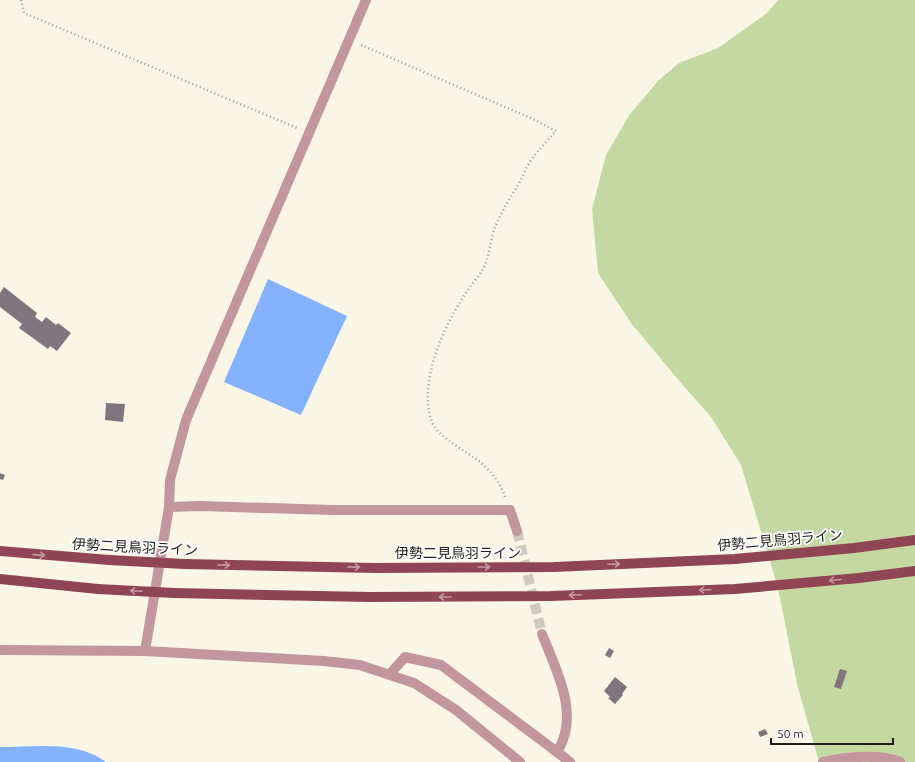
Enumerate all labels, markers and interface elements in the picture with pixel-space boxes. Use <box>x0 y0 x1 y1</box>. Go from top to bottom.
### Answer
street label: 伊勢二見鳥羽ライン <box>717 527 843 553</box>
street label: 伊勢二見鳥羽ライン <box>72 536 198 558</box>
street label: 伊勢二見鳥羽ライン <box>395 545 521 561</box>
one-way arrow <box>32 551 45 558</box>
one-way arrow <box>217 561 230 569</box>
one-way arrow <box>607 561 620 568</box>
one-way arrow <box>477 563 490 571</box>
one-way arrow <box>347 564 360 571</box>
one-way arrow <box>828 576 841 584</box>
one-way arrow <box>699 586 712 594</box>
one-way arrow <box>130 587 143 594</box>
one-way arrow <box>569 591 582 599</box>
one-way arrow <box>439 593 452 600</box>
scale bar <box>771 720 893 746</box>
text: 50 m <box>777 727 804 740</box>

